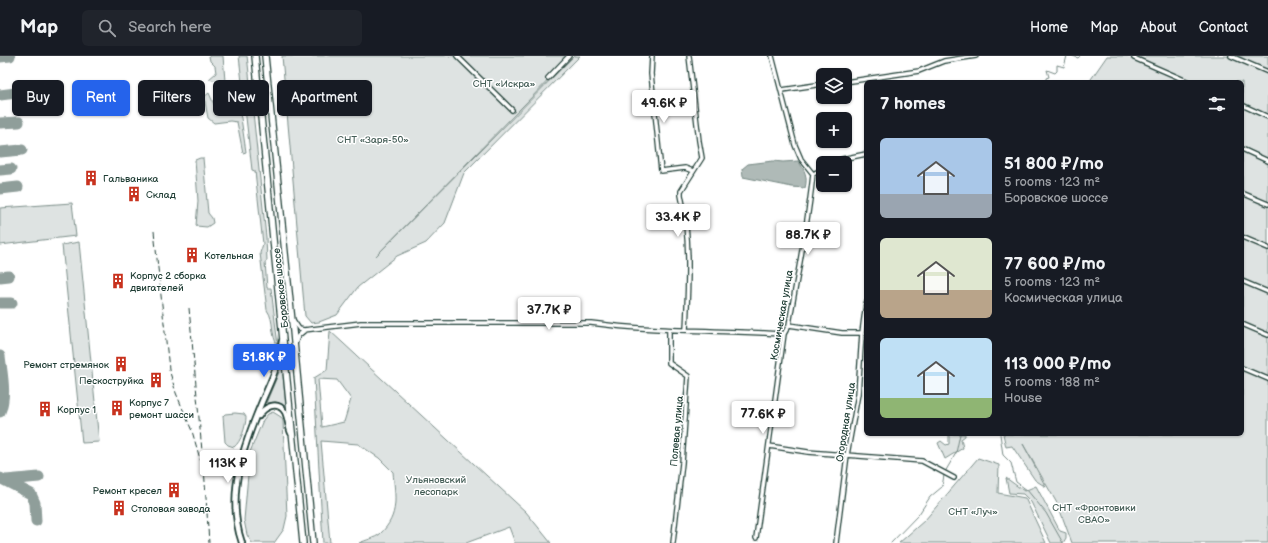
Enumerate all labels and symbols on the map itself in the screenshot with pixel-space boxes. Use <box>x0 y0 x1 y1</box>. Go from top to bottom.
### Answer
park label: СНТ «Искра» <box>473 78 536 90</box>
pin: 49.6K ₽ <box>627 90 701 124</box>
park label: СНТ «Заря-50» <box>337 134 409 146</box>
building icon: Гальваника <box>82 169 100 187</box>
place label: Гальваника <box>103 173 159 185</box>
building icon: Склад <box>125 185 143 203</box>
place label: Склад <box>146 189 176 201</box>
pin: 33.4K ₽ <box>641 204 715 238</box>
pin: 88.7K ₽ <box>771 222 845 256</box>
building icon: Котельная <box>183 246 201 264</box>
street label: Боровское шоссе <box>271 247 291 328</box>
place label: Котельная <box>204 250 254 262</box>
street label: Космическая улица <box>768 269 796 361</box>
place label: Корпус 2 сборка двигателей <box>130 270 206 294</box>
building icon: Корпус 2 сборка двигателей <box>109 272 127 290</box>
pin: 37.7K ₽ <box>512 297 586 331</box>
pin: 51.8K ₽ <box>227 344 301 378</box>
building icon: Ремонт стремянок <box>112 355 130 373</box>
place label: Ремонт стремянок <box>23 359 110 371</box>
building icon: Пескоструйка <box>147 371 165 389</box>
place label: Пескоструйка <box>79 375 144 387</box>
street label: Огородная улица <box>834 382 858 463</box>
street label: Полевая улица <box>668 395 686 467</box>
place label: Корпус 7 ремонт шасси <box>129 397 194 421</box>
building icon: Корпус 7 ремонт шасси <box>108 399 126 417</box>
building icon: Корпус 1 <box>36 400 54 418</box>
pin: 77.6K ₽ <box>726 401 800 435</box>
place label: Корпус 1 <box>57 404 96 416</box>
pin: 113K ₽ <box>195 450 261 484</box>
park label: Ульяновский лесопарк <box>406 474 466 498</box>
building icon: Ремонт кресел <box>165 481 183 499</box>
place label: Ремонт кресел <box>93 485 162 497</box>
building icon: Столовая завода <box>110 499 128 517</box>
park label: СНТ «Фронтовики СВАО» <box>1052 502 1136 526</box>
place label: Столовая завода <box>131 503 211 515</box>
park label: СНТ «Луч» <box>948 506 998 518</box>

